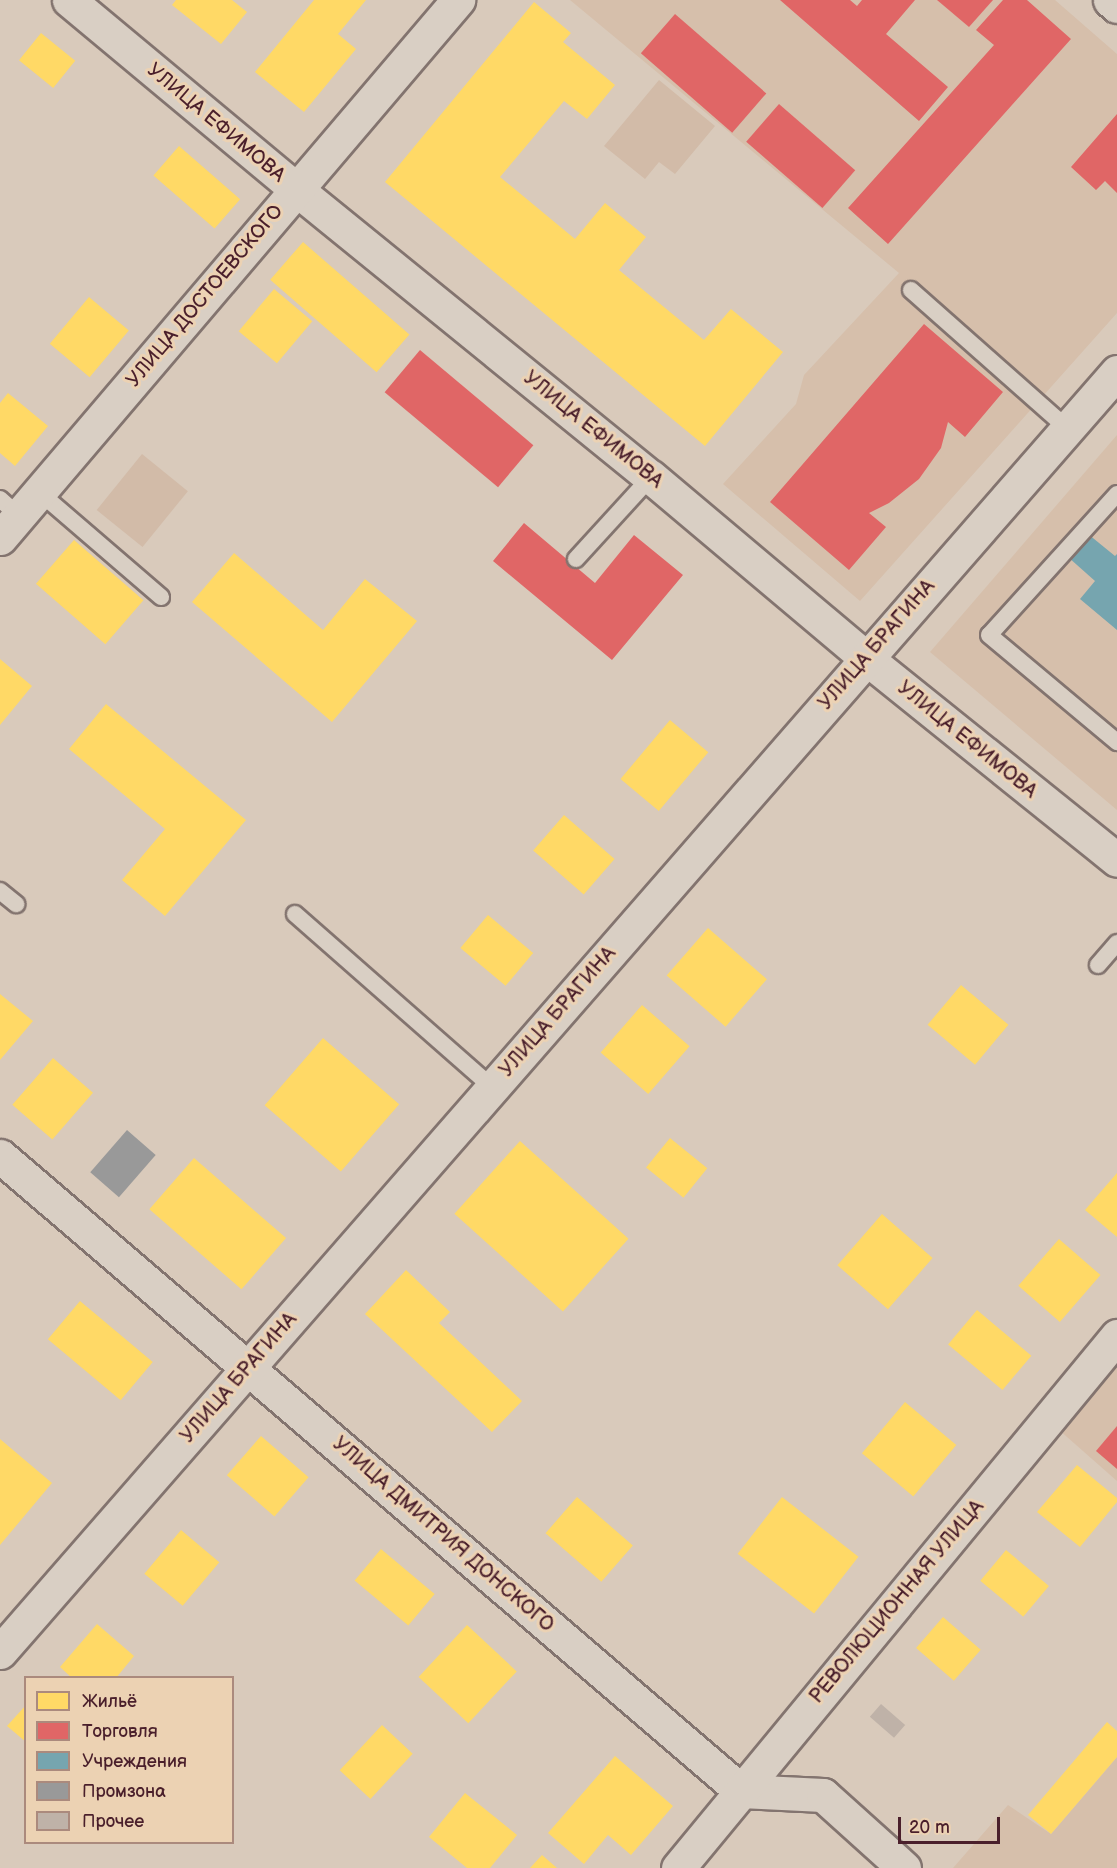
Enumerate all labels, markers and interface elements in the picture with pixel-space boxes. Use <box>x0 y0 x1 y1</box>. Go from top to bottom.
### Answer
street label: УЛИЦА ЕФИМОВА <box>142 58 290 188</box>
street label: УЛИЦА ДОСТОЕВСКОГО <box>122 200 288 392</box>
street label: УЛИЦА ЕФИМОВА <box>518 366 668 494</box>
street label: УЛИЦА БРАГИНА <box>814 575 940 715</box>
street label: УЛИЦА ЕФИМОВА <box>892 676 1042 804</box>
street label: УЛИЦА БРАГИНА <box>495 942 621 1082</box>
street label: УЛИЦА БРАГИНА <box>176 1308 302 1448</box>
street label: УЛИЦА ДМИТРИЯ ДОНСКОГО <box>327 1432 559 1638</box>
street label: РЕВОЛЮЦИОННАЯ УЛИЦА <box>805 1495 989 1709</box>
legend <box>24 1676 234 1844</box>
text: Жильё <box>82 1691 137 1712</box>
text: Торговля <box>82 1721 158 1742</box>
text: Учреждения <box>82 1751 187 1772</box>
text: Промзона <box>82 1781 166 1802</box>
scale bar <box>901 1805 1003 1843</box>
text: Прочее <box>82 1811 144 1832</box>
text: 20 m <box>909 1817 950 1838</box>

